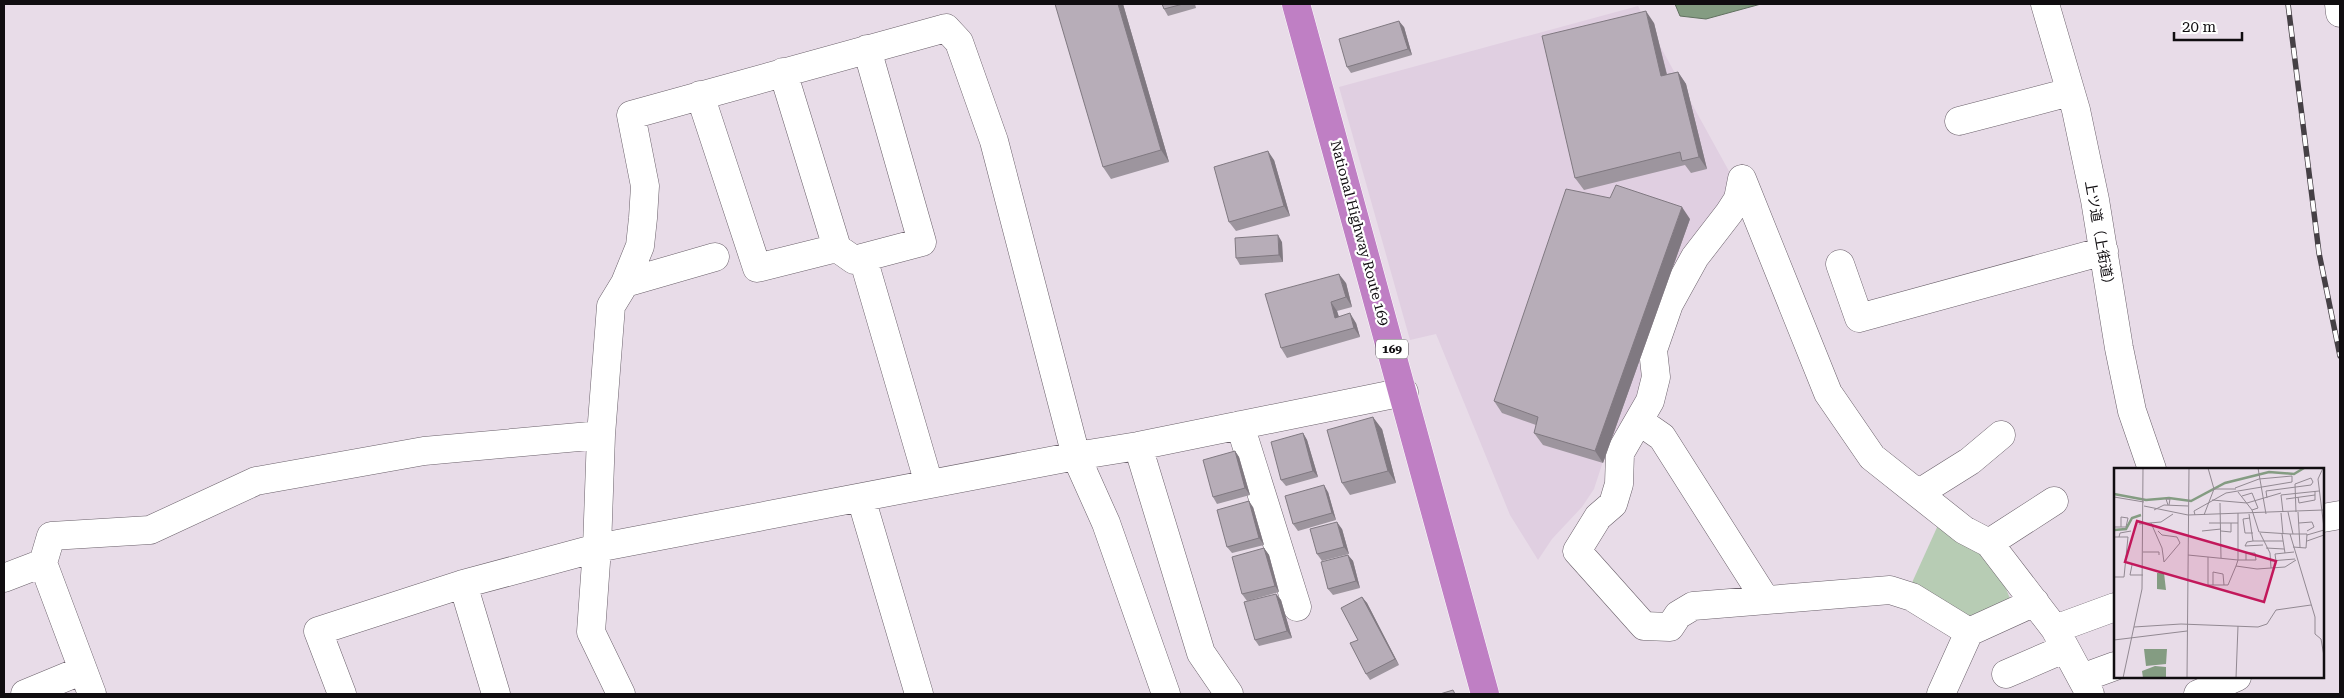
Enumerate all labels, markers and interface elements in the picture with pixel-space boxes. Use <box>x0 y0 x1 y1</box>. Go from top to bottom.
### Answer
scale bar <box>2174 10 2242 42</box>
text: 20 m <box>2182 18 2217 36</box>
street label: National Highway Route 169 <box>1328 139 1393 328</box>
street label: 上ツ道（上街道） <box>2082 179 2118 293</box>
road number: 169 <box>1376 339 1408 358</box>
inset map <box>2114 468 2324 678</box>

